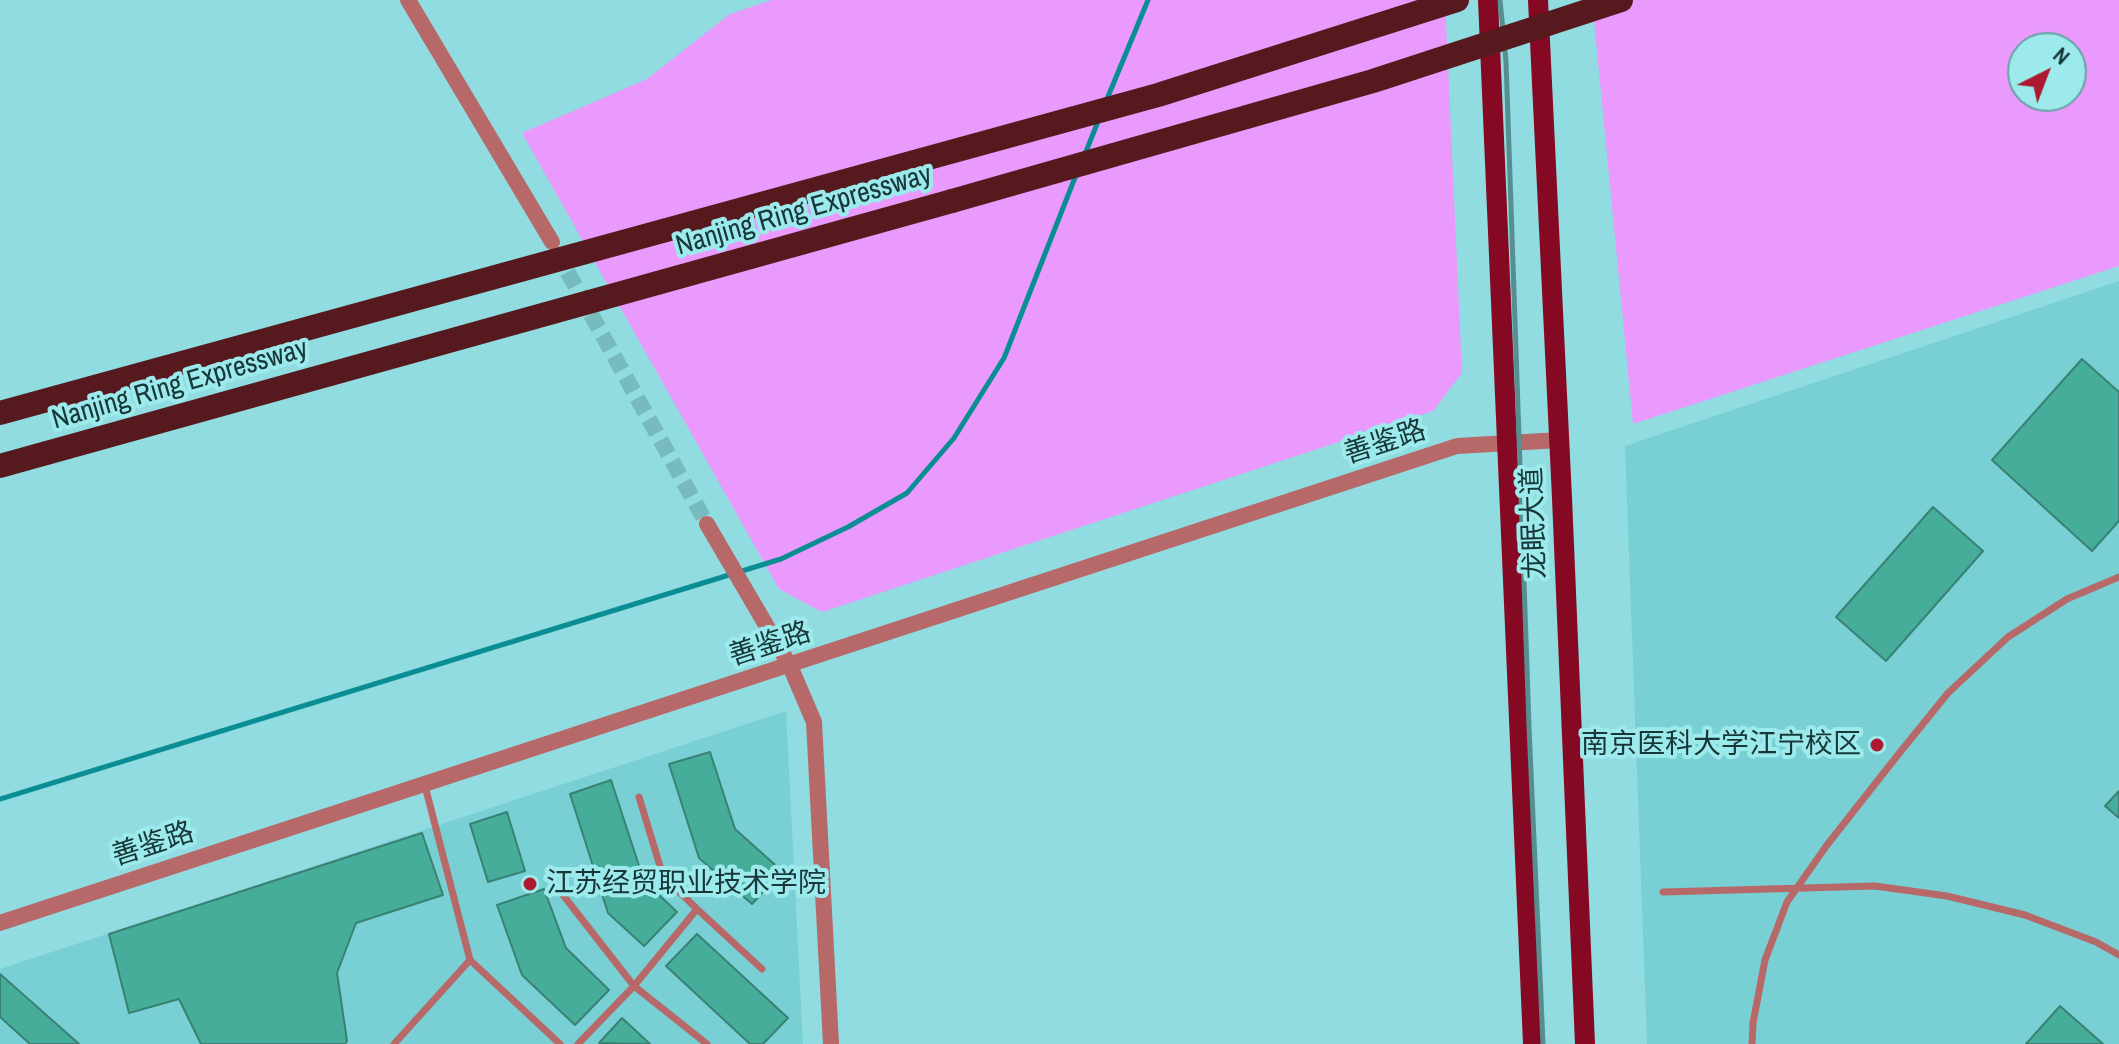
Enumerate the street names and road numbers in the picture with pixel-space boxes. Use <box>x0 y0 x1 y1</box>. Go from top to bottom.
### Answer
street label: Nanjing Ring Expressway <box>672 158 936 264</box>
street label: Nanjing Ring Expressway <box>48 332 312 438</box>
street label: 善鉴路 <box>1340 414 1430 472</box>
street label: 龙眠大道 <box>1516 466 1554 580</box>
street label: 善鉴路 <box>725 616 815 674</box>
street label: 善鉴路 <box>108 816 198 874</box>

